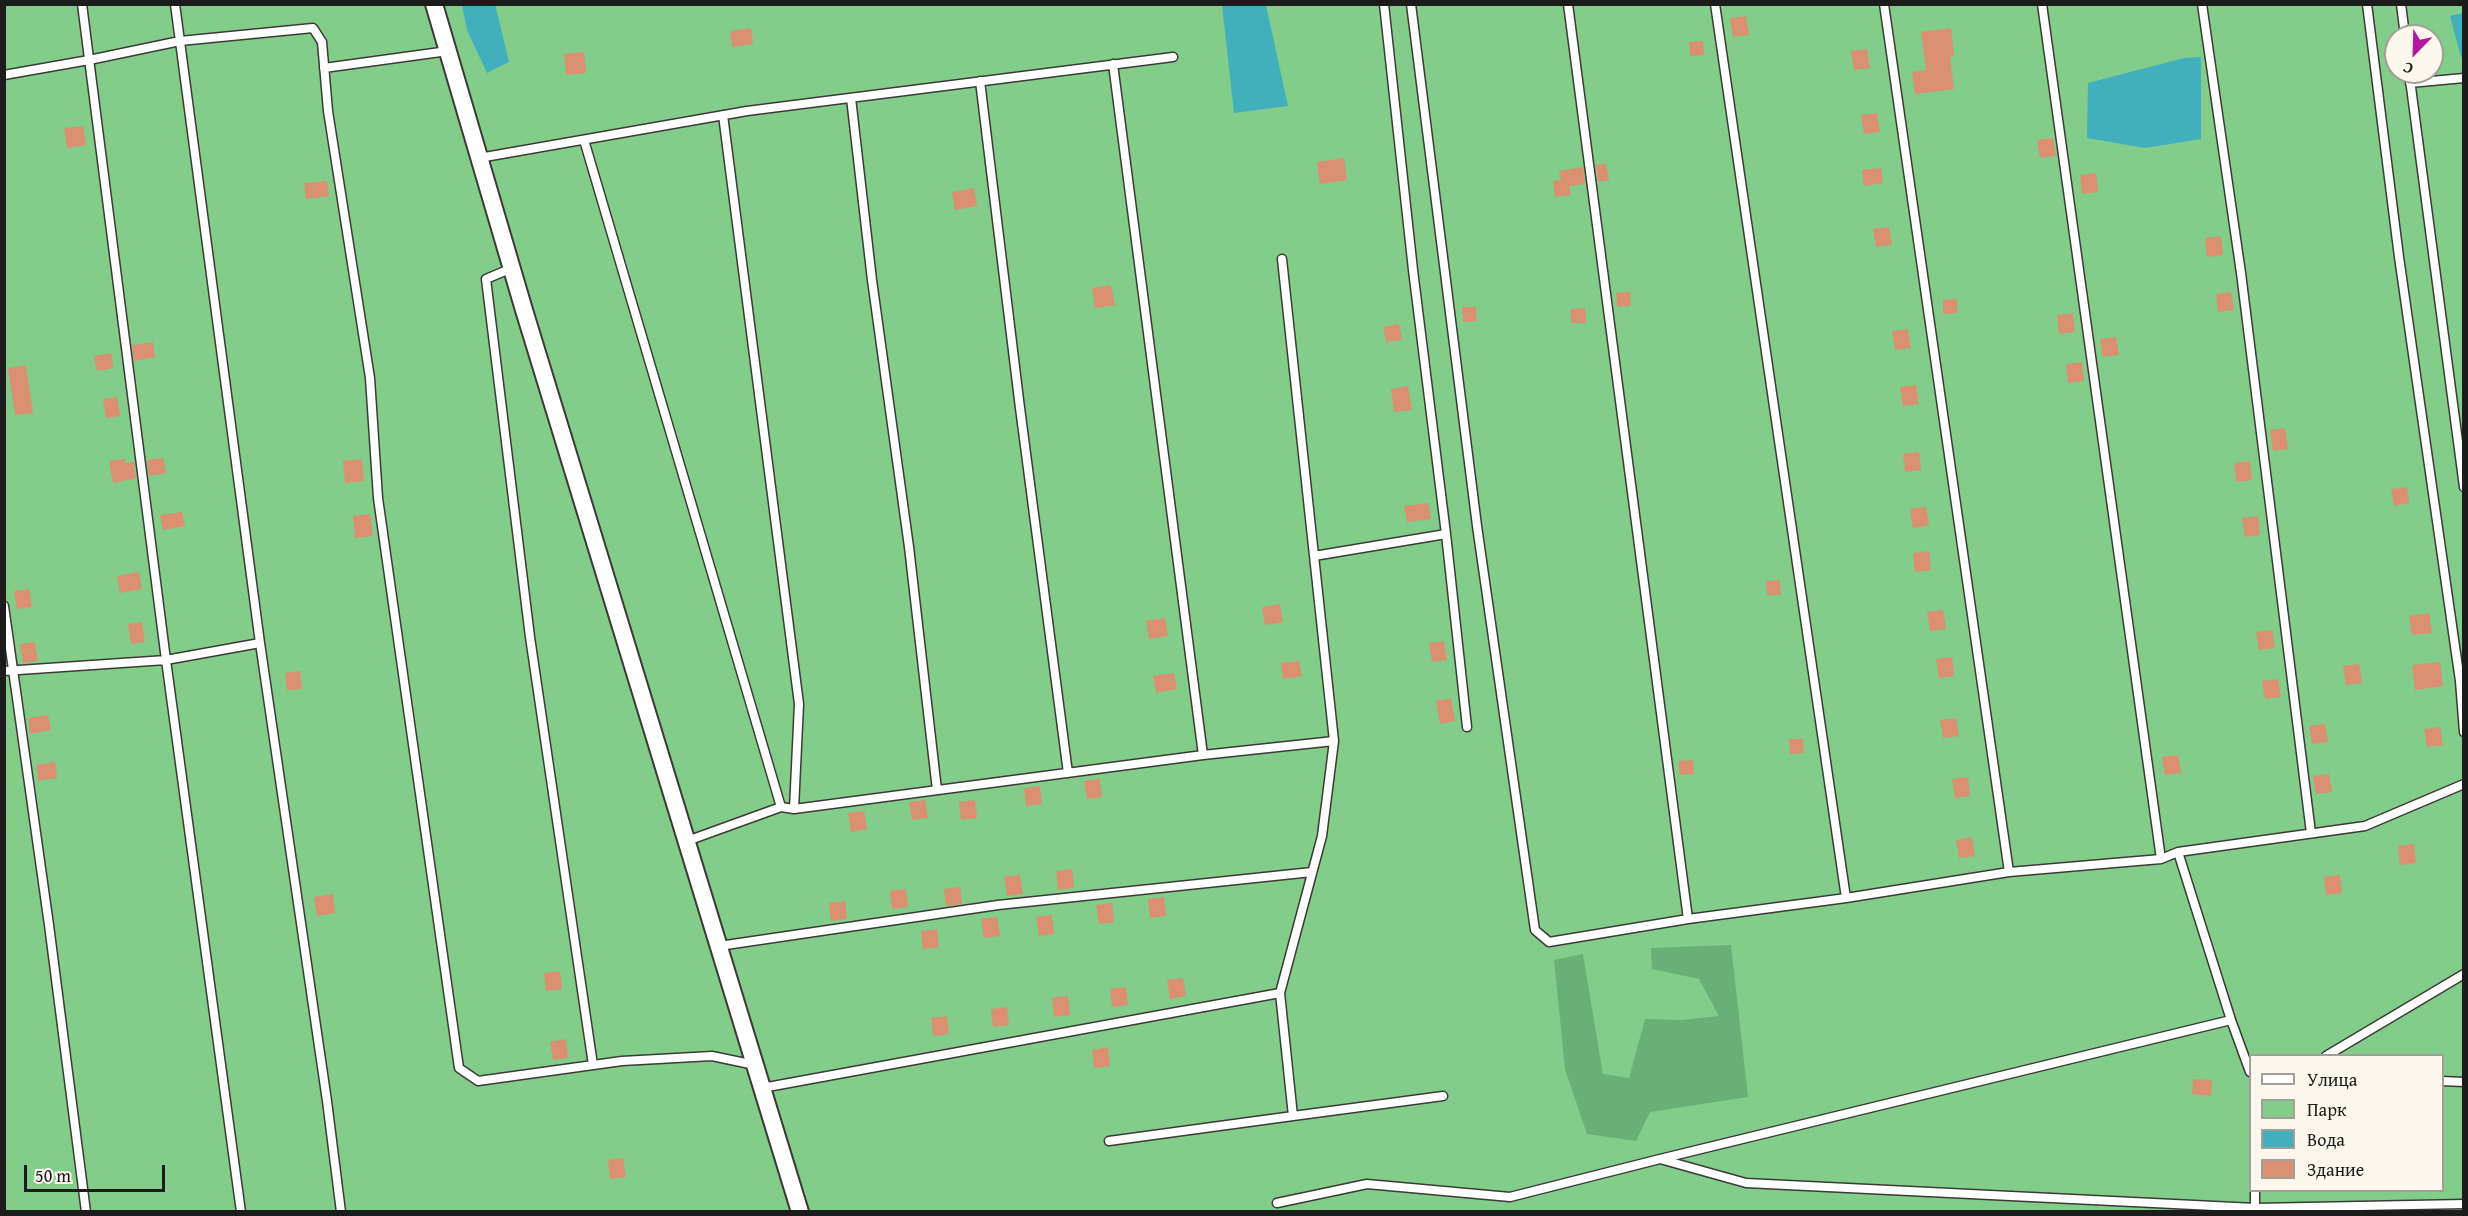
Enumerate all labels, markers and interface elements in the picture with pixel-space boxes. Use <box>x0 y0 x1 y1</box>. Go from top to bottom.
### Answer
north arrow <box>2384 24 2444 84</box>
text: С <box>2399 56 2417 82</box>
legend <box>2249 1054 2444 1192</box>
text: Улица <box>2307 1066 2357 1093</box>
text: Парк <box>2307 1096 2346 1123</box>
text: Вода <box>2307 1126 2345 1153</box>
scale bar <box>27 1153 168 1191</box>
text: Здание <box>2307 1156 2364 1183</box>
text: 50 m <box>35 1162 71 1189</box>

